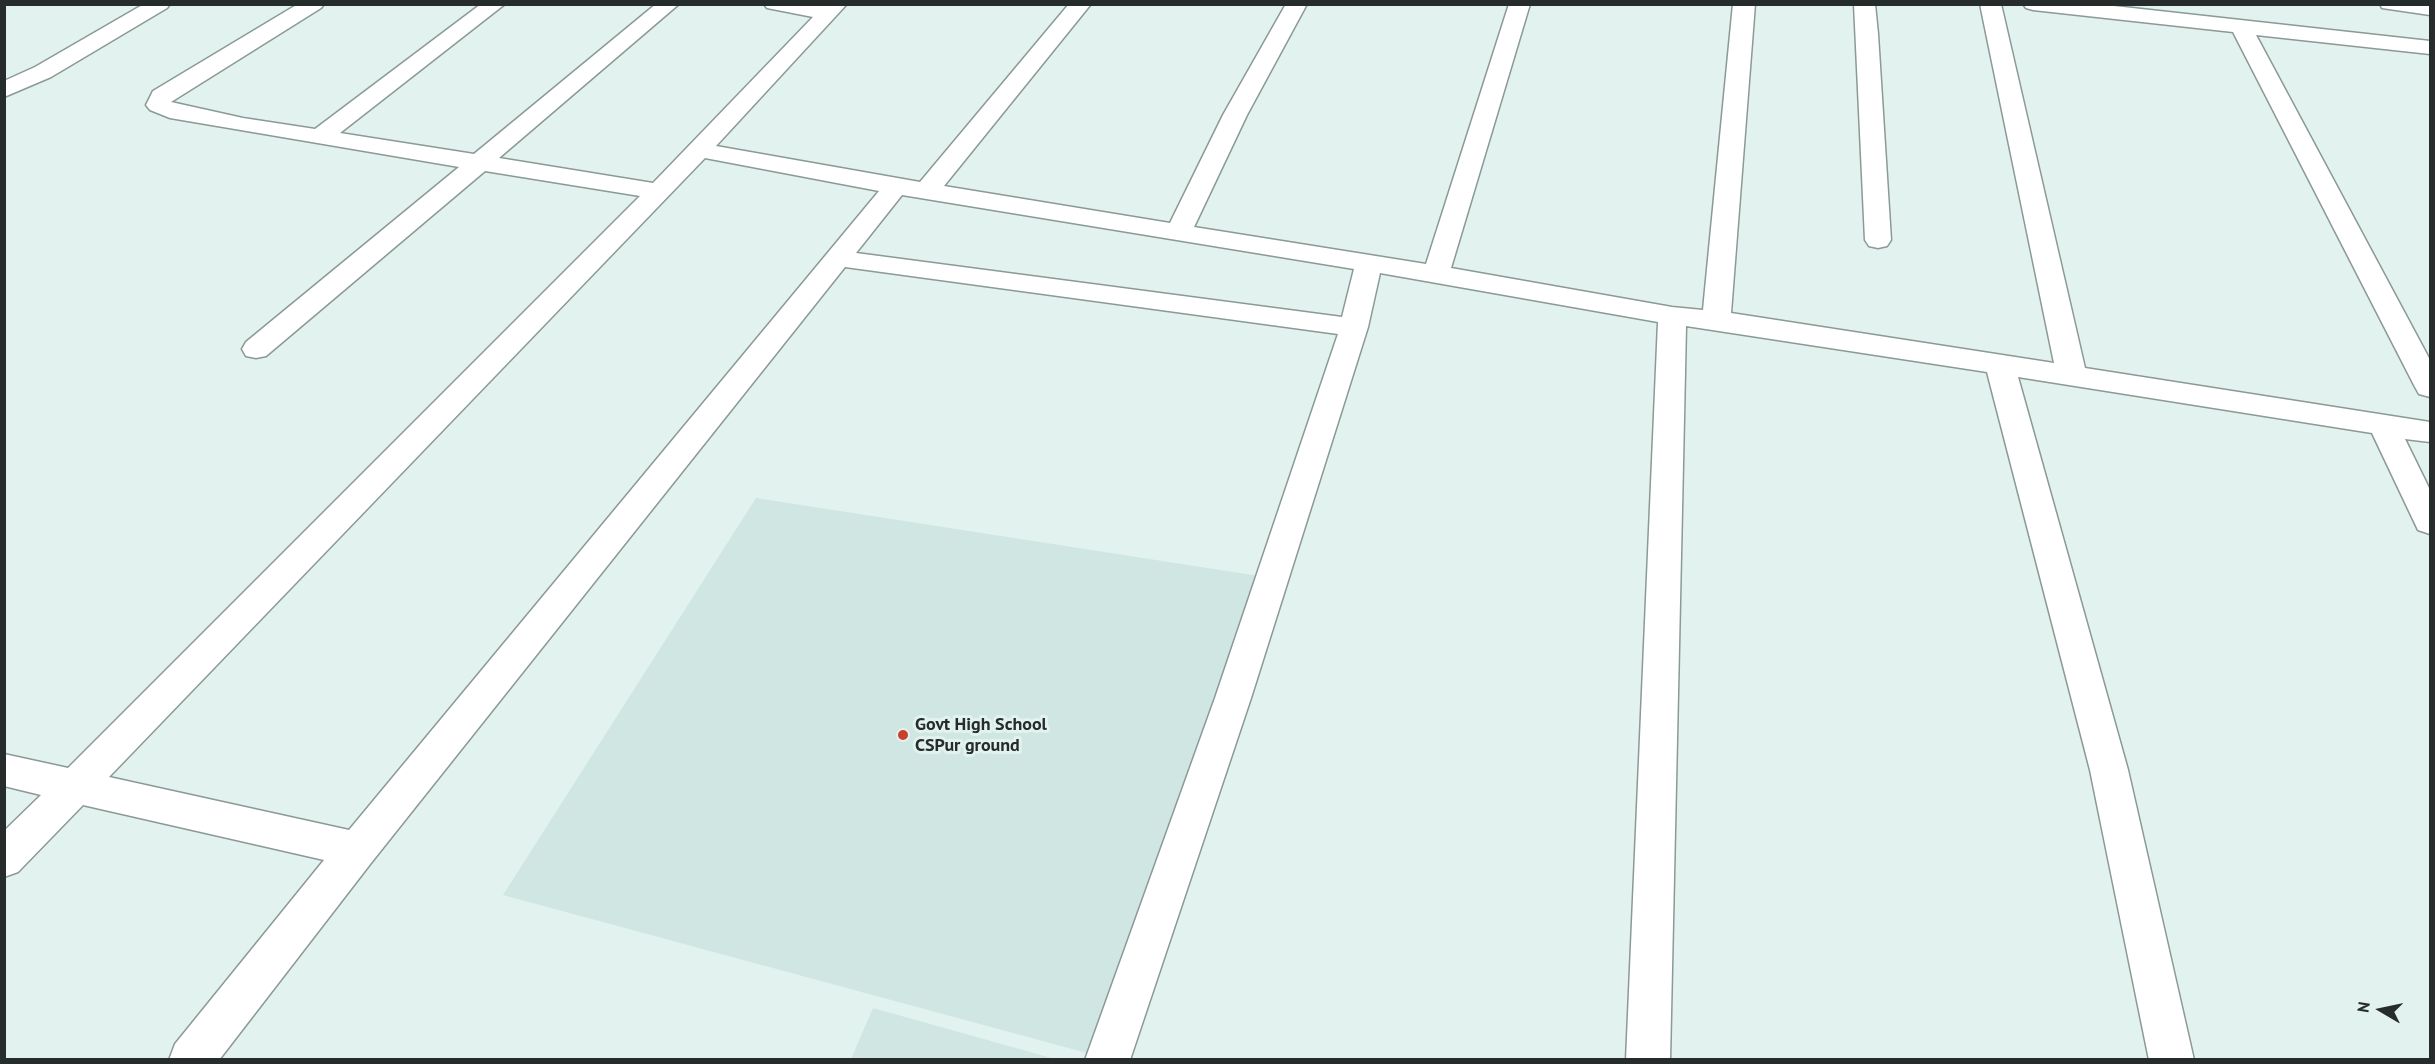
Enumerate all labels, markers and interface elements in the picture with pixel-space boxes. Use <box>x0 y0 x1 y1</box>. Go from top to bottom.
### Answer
place label: Govt High School CSPur ground <box>915 714 1047 756</box>
marker: Govt High School CSPur ground <box>896 728 910 742</box>
north arrow <box>2351 980 2411 1040</box>
text: N <box>2353 1000 2374 1014</box>

